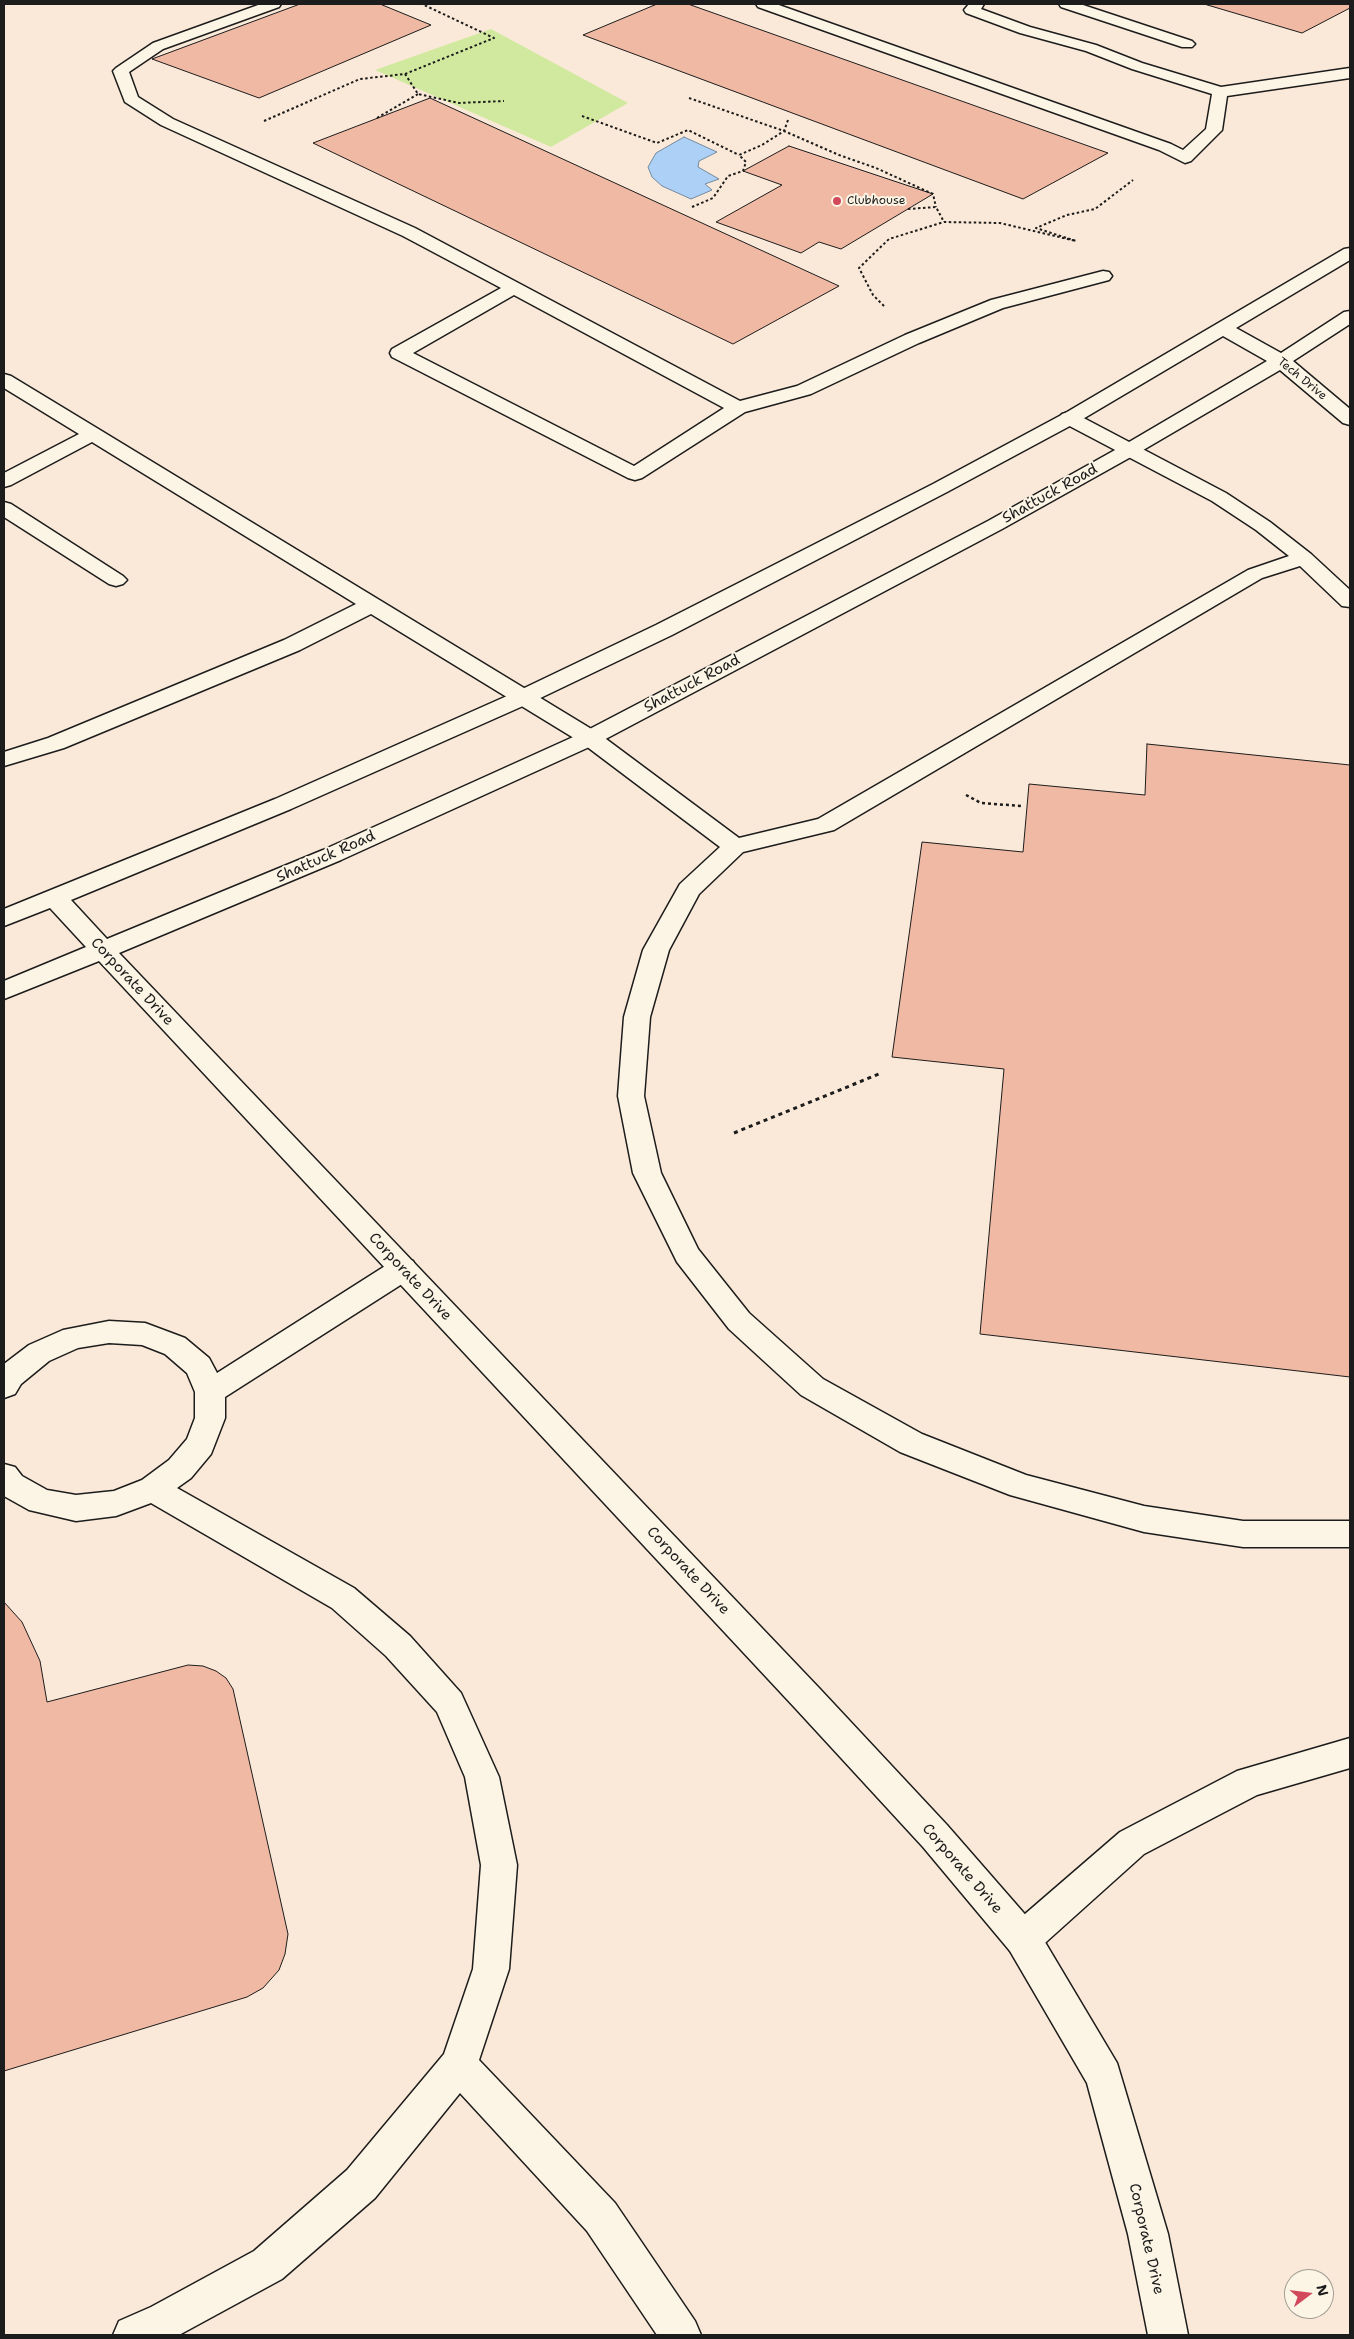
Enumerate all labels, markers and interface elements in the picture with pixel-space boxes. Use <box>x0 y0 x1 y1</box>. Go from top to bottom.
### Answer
place label: Clubhouse <box>847 194 905 208</box>
marker: Clubhouse <box>831 195 843 207</box>
street label: Tech Drive <box>1274 355 1330 403</box>
street label: Shattuck Road <box>999 460 1101 528</box>
street label: Shattuck Road <box>641 651 743 717</box>
street label: Shattuck Road <box>274 827 378 887</box>
street label: Corporate Drive <box>87 934 177 1030</box>
street label: Corporate Drive <box>365 1229 455 1325</box>
street label: Corporate Drive <box>643 1523 733 1619</box>
street label: Corporate Drive <box>918 1820 1006 1918</box>
street label: Corporate Drive <box>1124 2182 1168 2296</box>
north arrow <box>1284 2269 1334 2319</box>
text: N <box>1312 2283 1333 2298</box>

